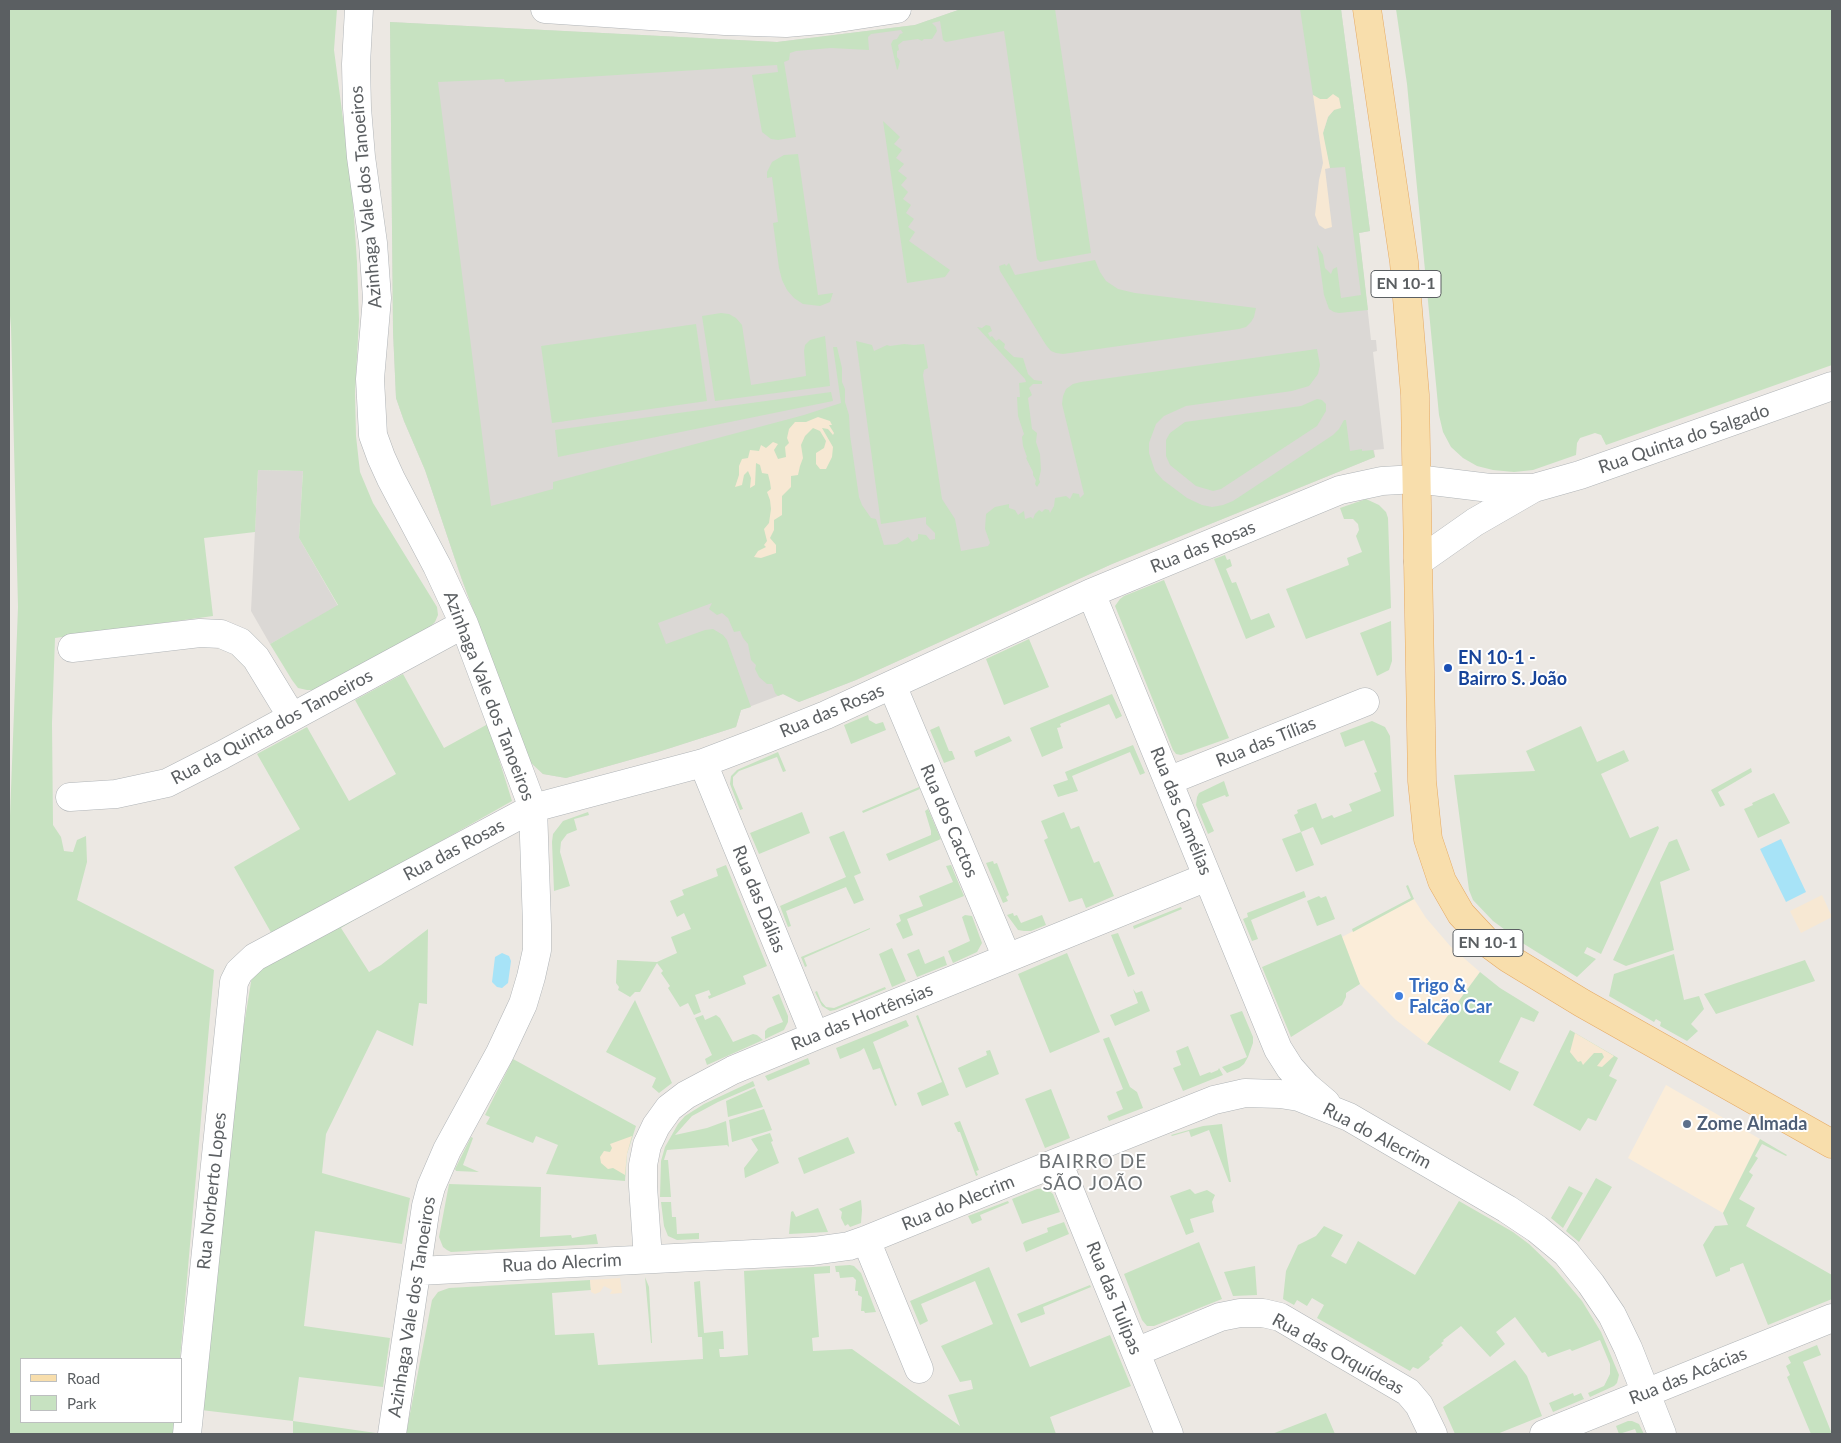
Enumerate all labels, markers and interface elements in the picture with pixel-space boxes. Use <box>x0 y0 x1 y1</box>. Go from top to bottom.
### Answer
street label: Azinhaga Vale dos Tanoeiros <box>346 85 386 309</box>
road number: EN 10-1 <box>1371 270 1441 298</box>
street label: Rua Quinta do Salgado <box>1596 400 1772 478</box>
street label: Rua das Rosas <box>1147 516 1259 578</box>
street label: Azinhaga Vale dos Tanoeiros <box>439 588 539 804</box>
place label: EN 10-1 - Bairro S. João <box>1458 647 1567 690</box>
marker: EN 10-1 - Bairro S. João <box>1442 662 1454 674</box>
street label: Rua da Quinta dos Tanoeiros <box>168 665 376 789</box>
street label: Rua das Rosas <box>777 679 887 743</box>
street label: Rua das Tílias <box>1213 712 1319 772</box>
street label: Rua das Camélias <box>1145 744 1217 878</box>
street label: Rua dos Cactos <box>915 761 983 881</box>
street label: Rua das Rosas <box>400 814 508 886</box>
street label: Rua das Dálias <box>728 842 790 956</box>
road number: EN 10-1 <box>1453 930 1523 956</box>
place label: Trigo & Falcão Car <box>1409 975 1492 1018</box>
street label: Rua das Hortênsias <box>788 979 936 1055</box>
marker: Trigo & Falcão Car <box>1393 990 1405 1002</box>
street label: Rua do Alecrim <box>1319 1098 1435 1174</box>
street label: Rua Norberto Lopes <box>193 1111 231 1271</box>
place label: Zome Almada <box>1697 1113 1807 1135</box>
marker: Zome Almada <box>1681 1118 1693 1130</box>
district label: BAIRRO DE SÃO JOÃO <box>1038 1151 1148 1195</box>
street label: Rua do Alecrim <box>899 1171 1017 1235</box>
street label: Azinhaga Vale dos Tanoeiros <box>384 1195 440 1419</box>
street label: Rua das Tulipas <box>1081 1238 1147 1358</box>
street label: Rua do Alecrim <box>502 1249 622 1277</box>
street label: Rua das Orquídeas <box>1268 1309 1408 1399</box>
street label: Rua das Acácias <box>1626 1343 1750 1409</box>
legend <box>20 1358 182 1423</box>
text: Road <box>67 1369 100 1387</box>
text: Park <box>67 1394 96 1412</box>

